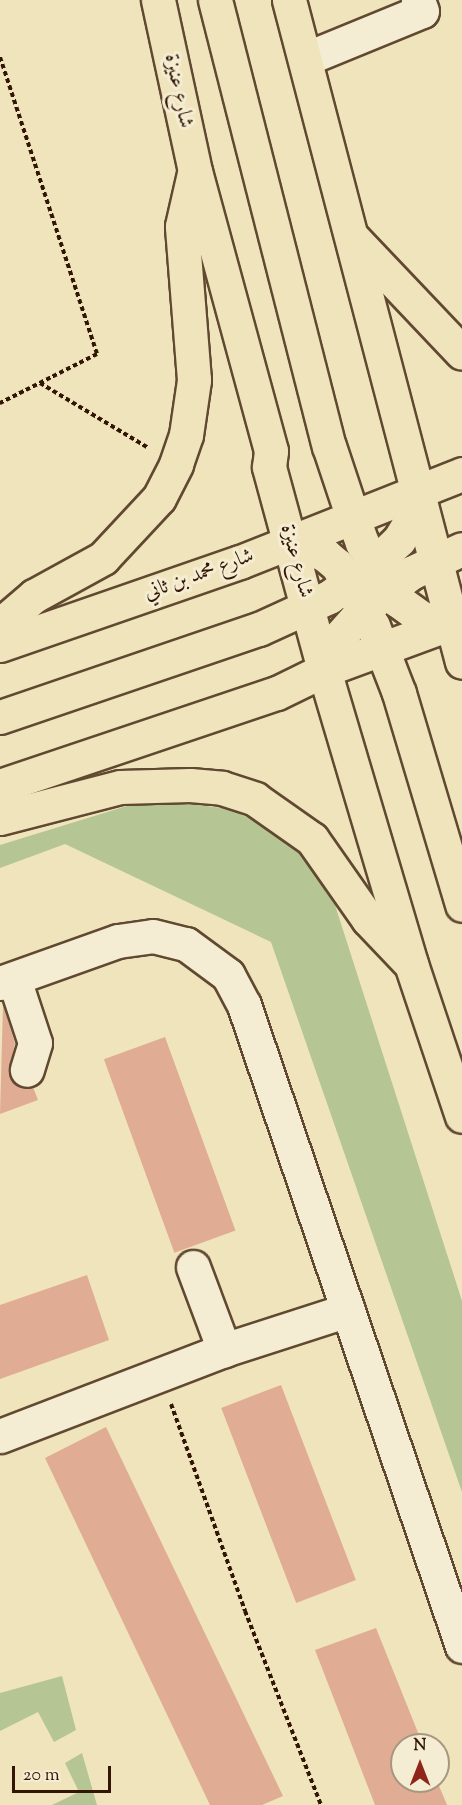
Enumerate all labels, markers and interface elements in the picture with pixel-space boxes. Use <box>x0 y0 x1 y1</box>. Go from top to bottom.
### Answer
street label: شارع عنيزة <box>158 52 198 130</box>
street label: شارع عنيزة <box>274 521 318 601</box>
street label: شارع محمد بن ثاني <box>141 543 257 607</box>
north arrow <box>390 1733 450 1793</box>
text: N <box>414 1735 426 1758</box>
scale bar <box>15 1754 114 1792</box>
text: 20 m <box>23 1763 60 1789</box>

